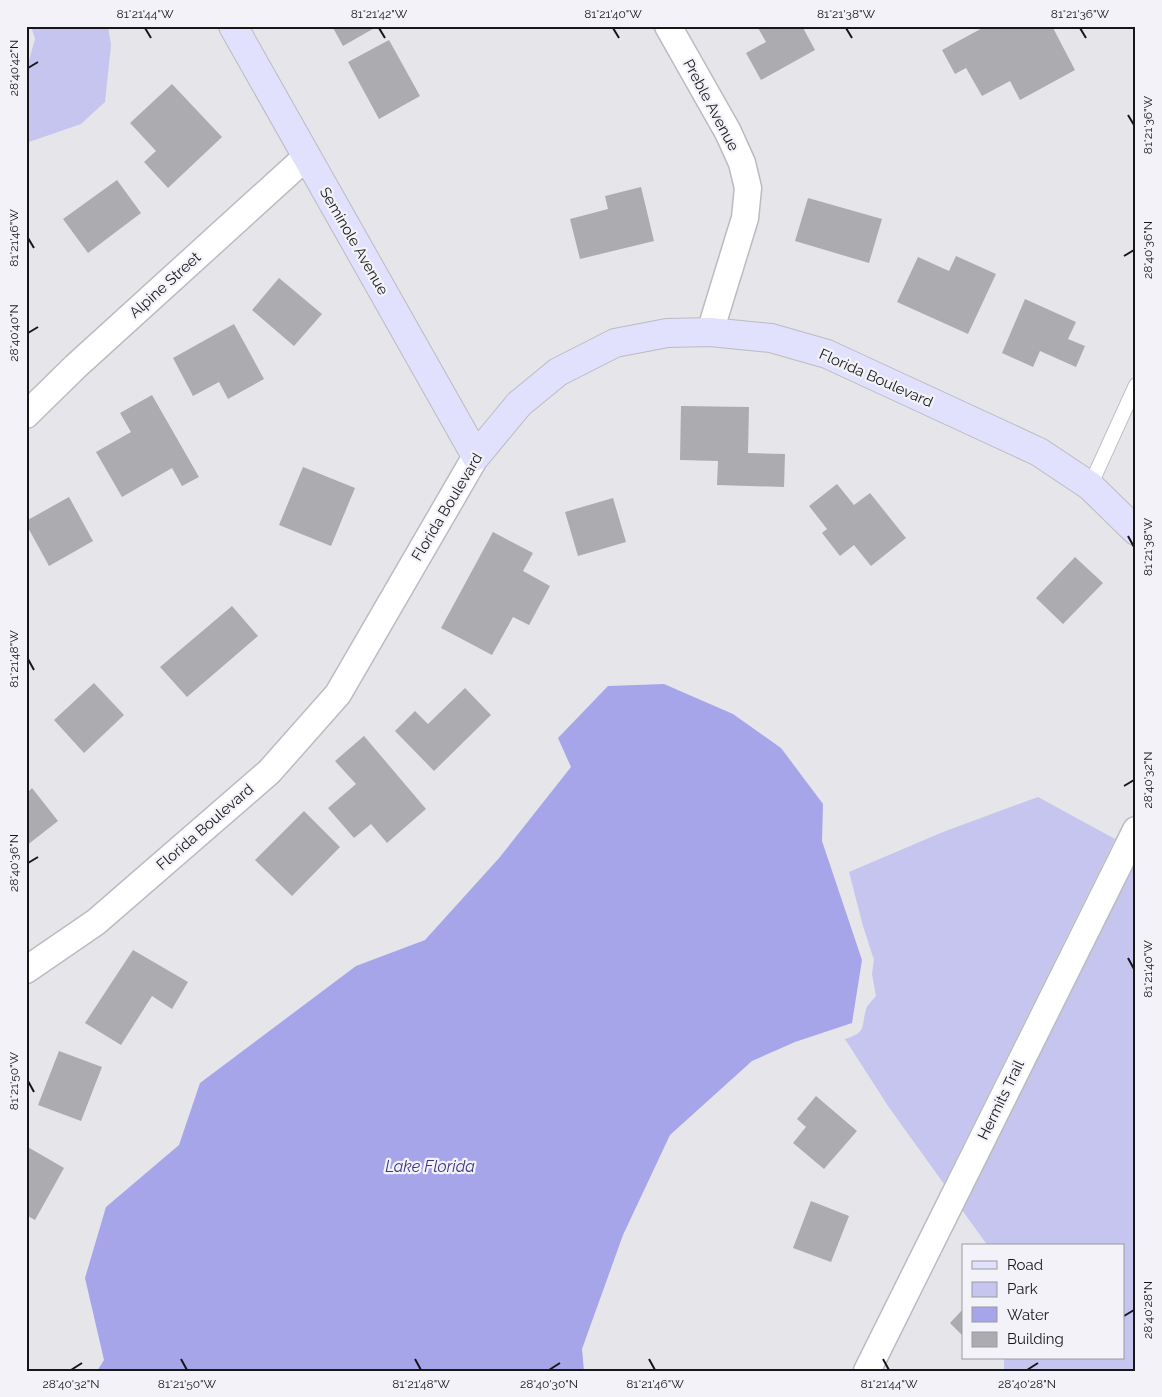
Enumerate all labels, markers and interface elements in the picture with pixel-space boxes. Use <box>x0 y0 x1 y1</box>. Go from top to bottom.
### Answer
text: 81°21'44"W <box>117 7 174 21</box>
text: 81°21'42"W <box>351 7 408 21</box>
text: 81°21'40"W <box>584 7 642 21</box>
text: 81°21'38"W <box>817 7 876 21</box>
text: 81°21'36"W <box>1051 7 1110 21</box>
text: 28°40'42"N <box>7 40 21 96</box>
street label: Preble Avenue <box>679 56 743 154</box>
text: 81°21'36"W <box>1141 95 1155 154</box>
street label: Seminole Avenue <box>316 184 392 298</box>
text: 81°21'46"W <box>7 209 21 267</box>
text: 28°40'36"N <box>1141 221 1155 279</box>
street label: Alpine Street <box>126 248 204 322</box>
text: 28°40'40"N <box>7 304 21 362</box>
street label: Florida Boulevard <box>816 345 936 411</box>
street label: Florida Boulevard <box>408 450 486 564</box>
text: 81°21'38"W <box>1141 517 1155 576</box>
text: 81°21'48"W <box>7 630 21 688</box>
text: 28°40'32"N <box>1141 751 1155 809</box>
street label: Florida Boulevard <box>153 780 257 874</box>
text: 28°40'36"N <box>7 834 21 892</box>
text: 81°21'40"W <box>1141 940 1155 998</box>
text: 81°21'50"W <box>7 1051 21 1110</box>
street label: Hermits Trail <box>974 1056 1028 1143</box>
water label: Lake Florida <box>385 1157 475 1176</box>
legend <box>962 1244 1124 1360</box>
text: Road <box>1007 1256 1043 1274</box>
text: Park <box>1007 1280 1038 1298</box>
text: 28°40'28"N <box>1141 1281 1155 1339</box>
text: Water <box>1007 1306 1050 1324</box>
text: Building <box>1007 1330 1064 1348</box>
text: 28°40'32"N <box>42 1377 100 1391</box>
text: 81°21'50"W <box>158 1377 217 1391</box>
text: 81°21'48"W <box>392 1377 450 1391</box>
text: 28°40'30"N <box>520 1377 578 1391</box>
text: 81°21'46"W <box>626 1377 684 1391</box>
text: 81°21'44"W <box>861 1377 918 1391</box>
text: 28°40'28"N <box>998 1377 1056 1391</box>

